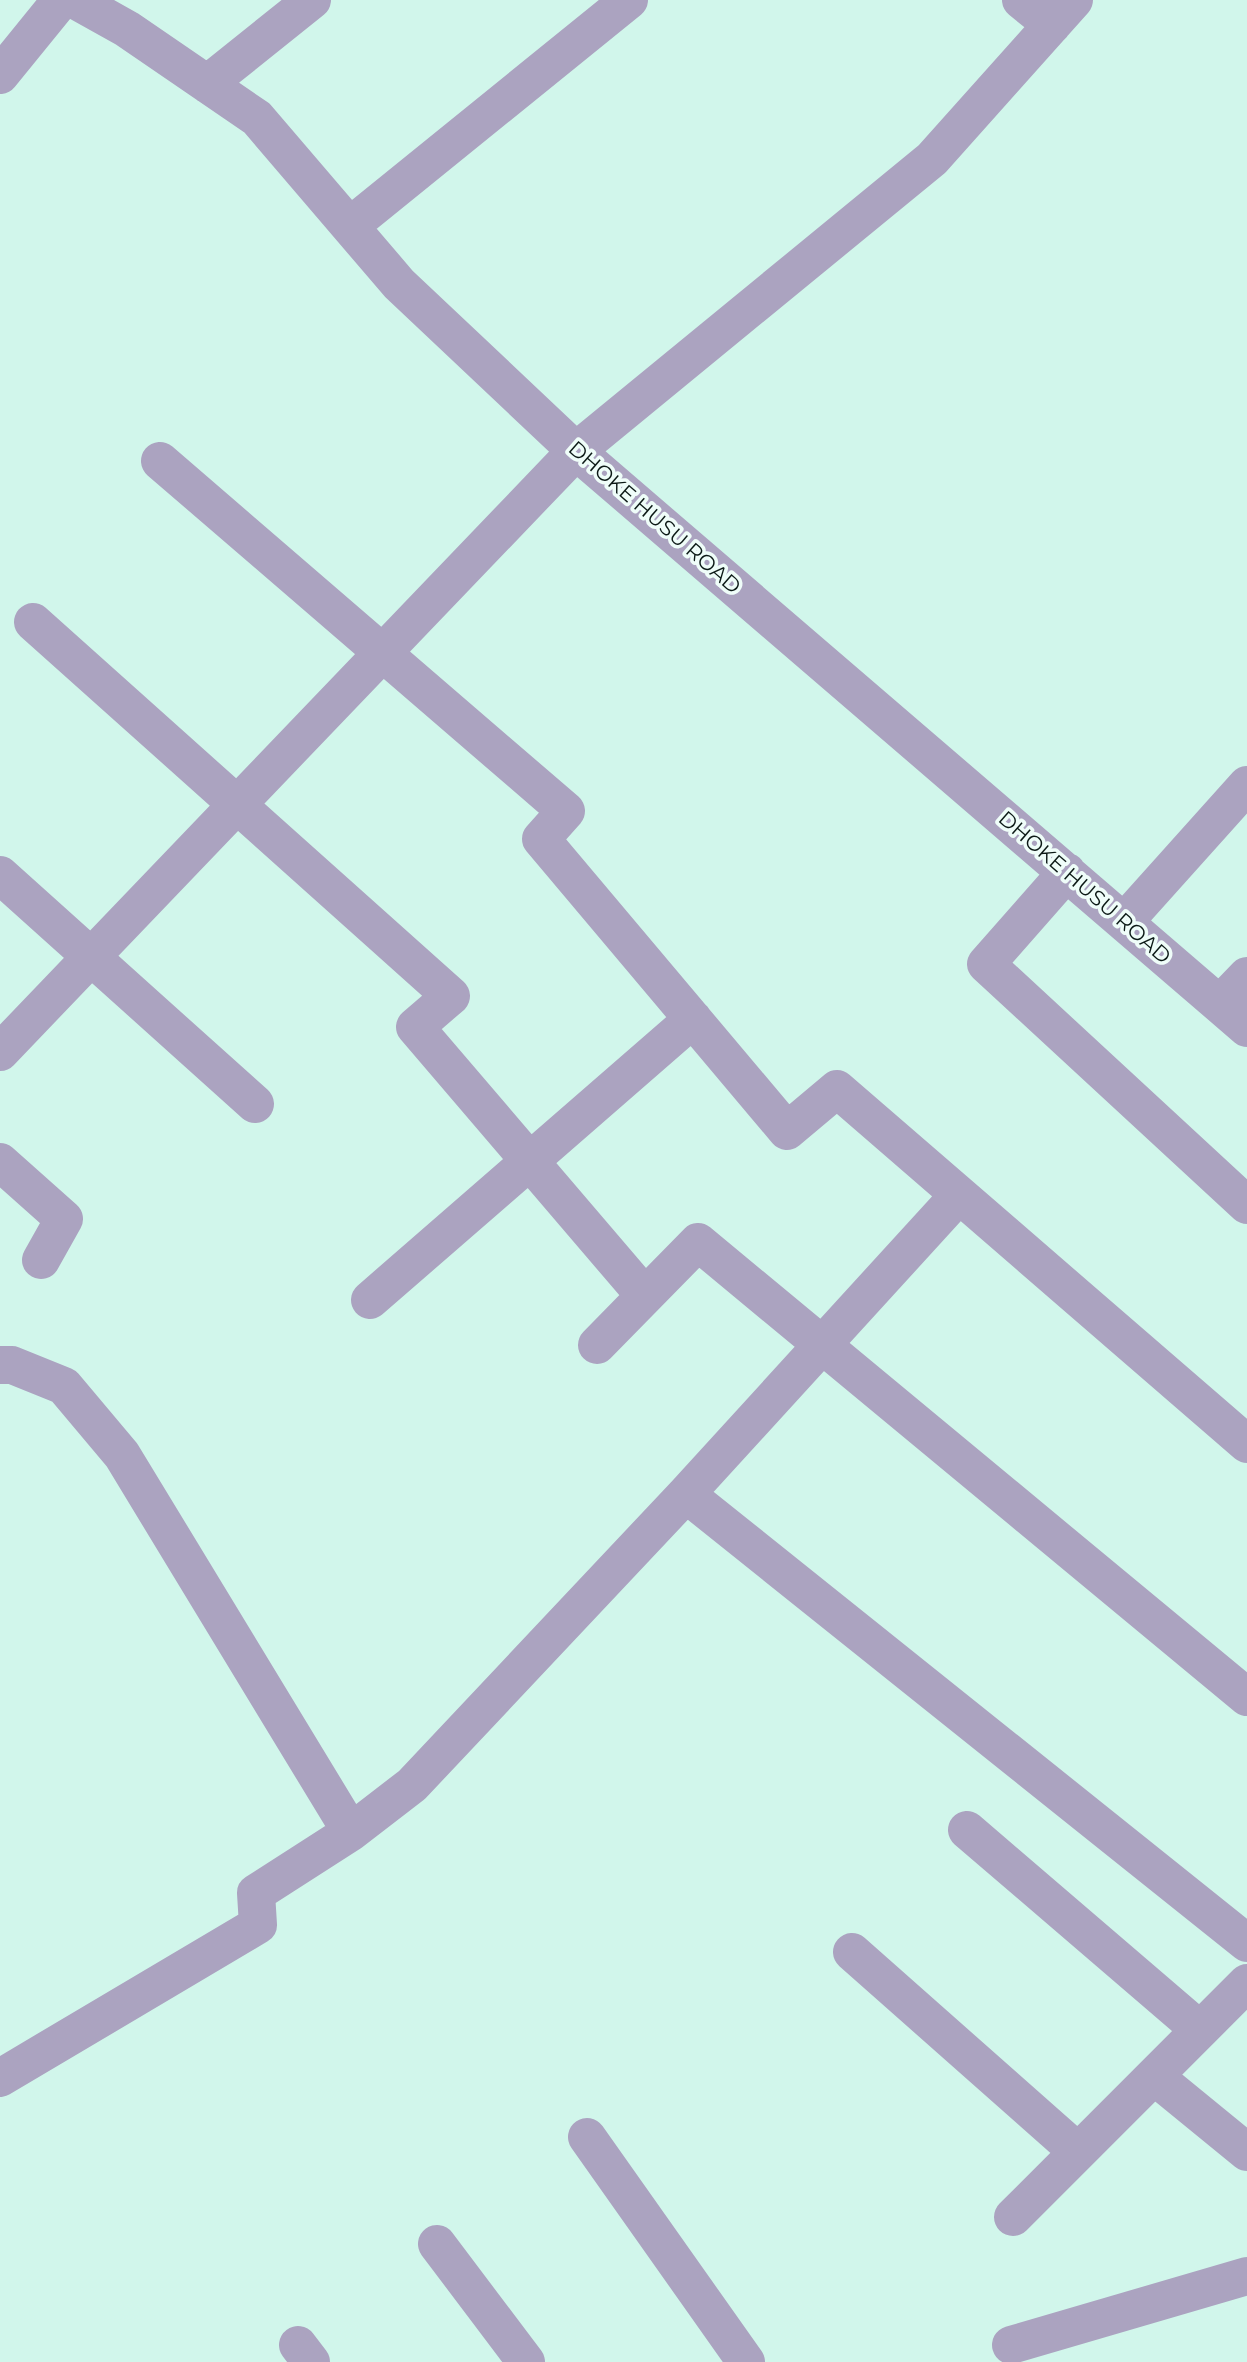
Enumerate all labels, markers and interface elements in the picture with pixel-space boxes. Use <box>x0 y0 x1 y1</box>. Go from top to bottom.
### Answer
street label: DHOKE HUSU ROAD <box>564 435 746 599</box>
street label: DHOKE HUSU ROAD <box>994 805 1176 969</box>

